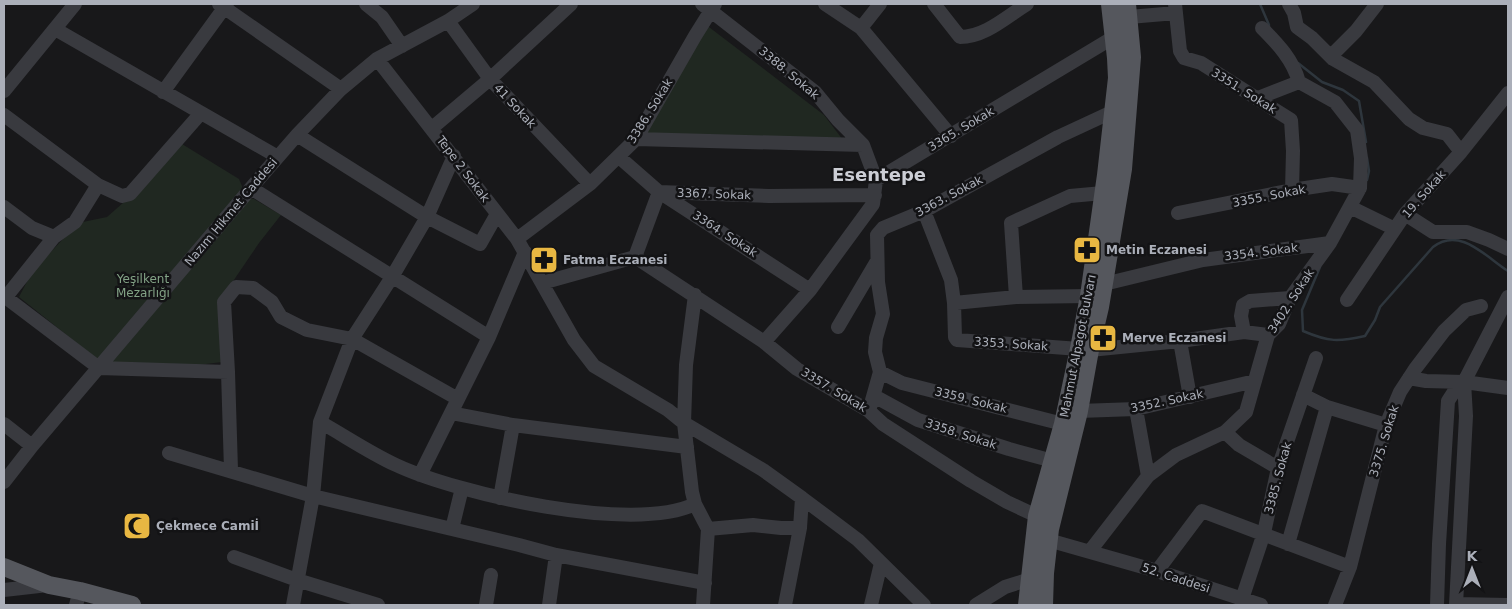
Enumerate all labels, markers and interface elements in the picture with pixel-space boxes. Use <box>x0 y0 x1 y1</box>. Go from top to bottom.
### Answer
street label: 3388. Sokak <box>756 44 822 102</box>
street label: 3351. Sokak <box>1209 65 1279 117</box>
street label: 3386. Sokak <box>624 76 676 146</box>
street label: 41 Sokak <box>491 81 539 131</box>
street label: 3365. Sokak <box>926 104 996 154</box>
street label: Tepe 2 Sokak <box>433 132 492 205</box>
street label: Nazım Hikmet Caddesi <box>182 155 280 269</box>
district label: Esentepe <box>832 164 926 185</box>
street label: 19. Sokak <box>1399 167 1449 221</box>
street label: 3363. Sokak <box>913 172 985 220</box>
street label: 3355. Sokak <box>1231 182 1307 210</box>
street label: 3367. Sokak <box>677 186 751 202</box>
street label: 3364. Sokak <box>690 208 760 260</box>
pharmacy icon: Metin Eczanesi <box>1072 235 1102 265</box>
street label: 3354. Sokak <box>1223 241 1299 263</box>
place label: Metin Eczanesi <box>1106 243 1207 257</box>
pharmacy icon: Fatma Eczanesi <box>529 245 559 275</box>
place label: Fatma Eczanesi <box>563 253 667 267</box>
street label: 3402. Sokak <box>1265 266 1317 336</box>
park label: Yeşilkent Mezarlığı <box>116 272 170 300</box>
street label: Mahmut Alpagot Bulvarı <box>1057 273 1099 419</box>
pharmacy icon: Merve Eczanesi <box>1088 323 1118 353</box>
place label: Merve Eczanesi <box>1122 331 1226 345</box>
street label: 3353. Sokak <box>974 334 1049 354</box>
street label: 3357. Sokak <box>799 365 869 415</box>
street label: 3359. Sokak <box>933 384 1009 416</box>
street label: 3352. Sokak <box>1129 386 1205 416</box>
street label: 3375. Sokak <box>1366 403 1402 479</box>
street label: 3358. Sokak <box>924 416 998 452</box>
street label: 3385. Sokak <box>1262 440 1294 516</box>
mosque icon: Çekmece Camiİ <box>122 511 152 541</box>
place label: Çekmece Camiİ <box>156 518 259 533</box>
north arrow <box>1447 544 1497 594</box>
text: K <box>1467 548 1479 564</box>
street label: 52. Caddesi <box>1140 560 1212 596</box>

